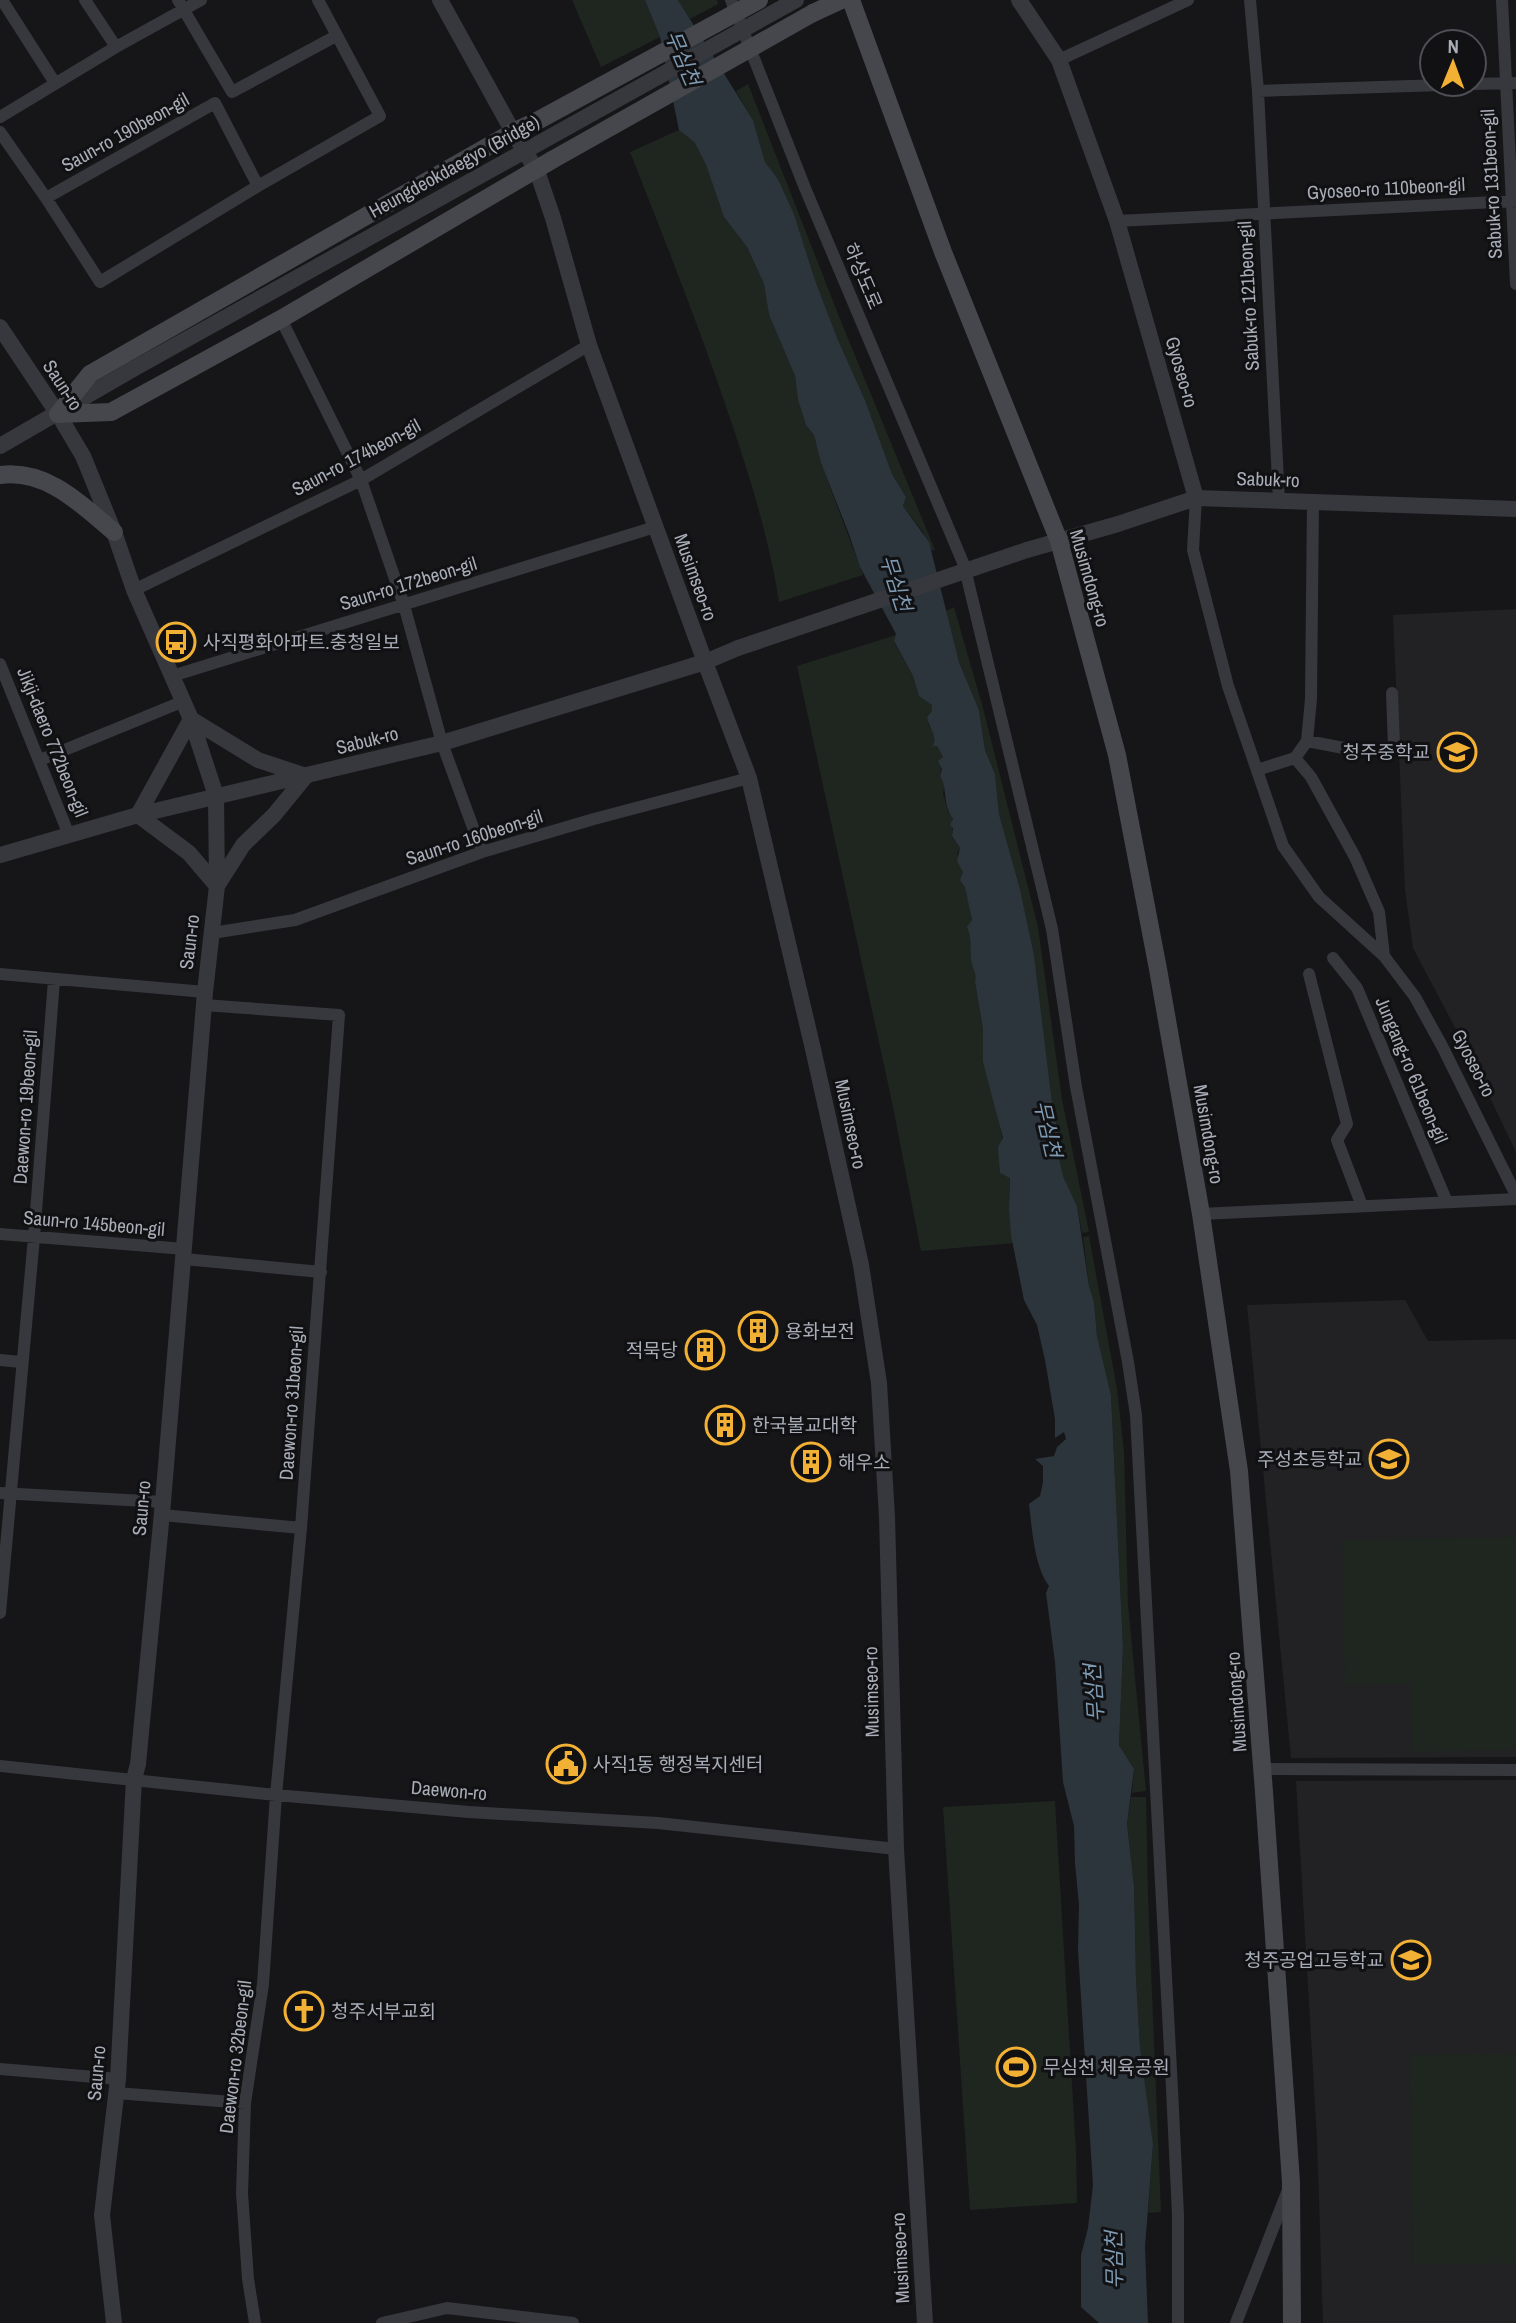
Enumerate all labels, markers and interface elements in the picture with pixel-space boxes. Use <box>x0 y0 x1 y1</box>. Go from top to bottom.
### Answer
water label: 무심천 <box>658 26 709 93</box>
north arrow <box>1418 28 1488 98</box>
text: N <box>1447 33 1459 59</box>
street label: Saun-ro 190beon-gil <box>57 86 193 178</box>
street label: Heungdeokdaegyo (Bridge) <box>364 108 544 224</box>
street label: Sabuk-ro 131beon-gil <box>1474 109 1508 259</box>
street label: Gyoseo-ro 110beon-gil <box>1306 171 1466 205</box>
street label: Sabuk-ro 121beon-gil <box>1231 221 1265 371</box>
street label: 하상도로 <box>837 239 889 313</box>
street label: Gyoseo-ro <box>1159 333 1205 411</box>
street label: Saun-ro <box>37 355 89 415</box>
street label: Saun-ro 174beon-gil <box>287 412 425 502</box>
street label: Sabuk-ro <box>1236 465 1300 493</box>
street label: Musimdong-ro <box>1064 526 1116 630</box>
street label: Musimseo-ro <box>668 530 724 624</box>
street label: Saun-ro 172beon-gil <box>336 550 480 616</box>
water label: 무심천 <box>873 551 920 618</box>
bus stop icon: 사직평화아파트.충청일보 <box>155 621 197 663</box>
place label: 사직평화아파트.충청일보 <box>203 629 400 655</box>
street label: Jikji-daero 772beon-gil <box>11 663 95 821</box>
street label: Sabuk-ro <box>333 720 401 760</box>
school or university icon: 청주중학교 <box>1436 731 1478 773</box>
place label: 청주중학교 <box>1343 739 1430 765</box>
street label: Saun-ro 160beon-gil <box>402 803 546 871</box>
street label: Saun-ro <box>173 913 205 971</box>
street label: Jungang-ro 61beon-gil <box>1369 993 1455 1147</box>
street label: Gyoseo-ro <box>1446 1025 1502 1101</box>
street label: Daewon-ro 19beon-gil <box>7 1029 43 1185</box>
street label: Musimseo-ro <box>829 1077 873 1171</box>
street label: Musimdong-ro <box>1187 1082 1231 1186</box>
water label: 무심천 <box>1027 1097 1069 1163</box>
street label: Saun-ro 145beon-gil <box>22 1204 166 1242</box>
building icon: 용화보전 <box>737 1310 779 1352</box>
place label: 용화보전 <box>785 1318 855 1344</box>
street label: Daewon-ro 31beon-gil <box>273 1325 309 1481</box>
building icon: 적묵당 <box>684 1329 726 1371</box>
place label: 적묵당 <box>626 1337 678 1363</box>
building icon: 한국불교대학 <box>704 1404 746 1446</box>
place label: 한국불교대학 <box>752 1412 857 1438</box>
school or university icon: 주성초등학교 <box>1368 1438 1410 1480</box>
building icon: 해우소 <box>790 1441 832 1483</box>
place label: 주성초등학교 <box>1257 1446 1362 1472</box>
place label: 해우소 <box>838 1449 890 1475</box>
street label: Saun-ro <box>126 1479 156 1537</box>
street label: Musimseo-ro <box>857 1646 885 1738</box>
street label: Musimdong-ro <box>1220 1651 1252 1753</box>
water label: 무심천 <box>1077 1660 1110 1723</box>
public building icon: 사직1동 행정복지센터 <box>545 1743 587 1785</box>
place label: 사직1동 행정복지센터 <box>593 1751 763 1777</box>
street label: Daewon-ro <box>410 1774 488 1806</box>
school or university icon: 청주공업고등학교 <box>1390 1939 1432 1981</box>
place label: 청주공업고등학교 <box>1244 1947 1384 1973</box>
street label: Daewon-ro 32beon-gil <box>213 1979 257 2135</box>
church icon: 청주서부교회 <box>283 1990 325 2032</box>
place label: 청주서부교회 <box>331 1998 436 2024</box>
street label: Saun-ro <box>81 2044 111 2102</box>
sports icon: 무심천 체육공원 <box>995 2046 1037 2088</box>
place label: 무심천 체육공원 <box>1043 2054 1170 2080</box>
street label: Musimseo-ro <box>885 2212 915 2304</box>
water label: 무심천 <box>1099 2228 1129 2289</box>

